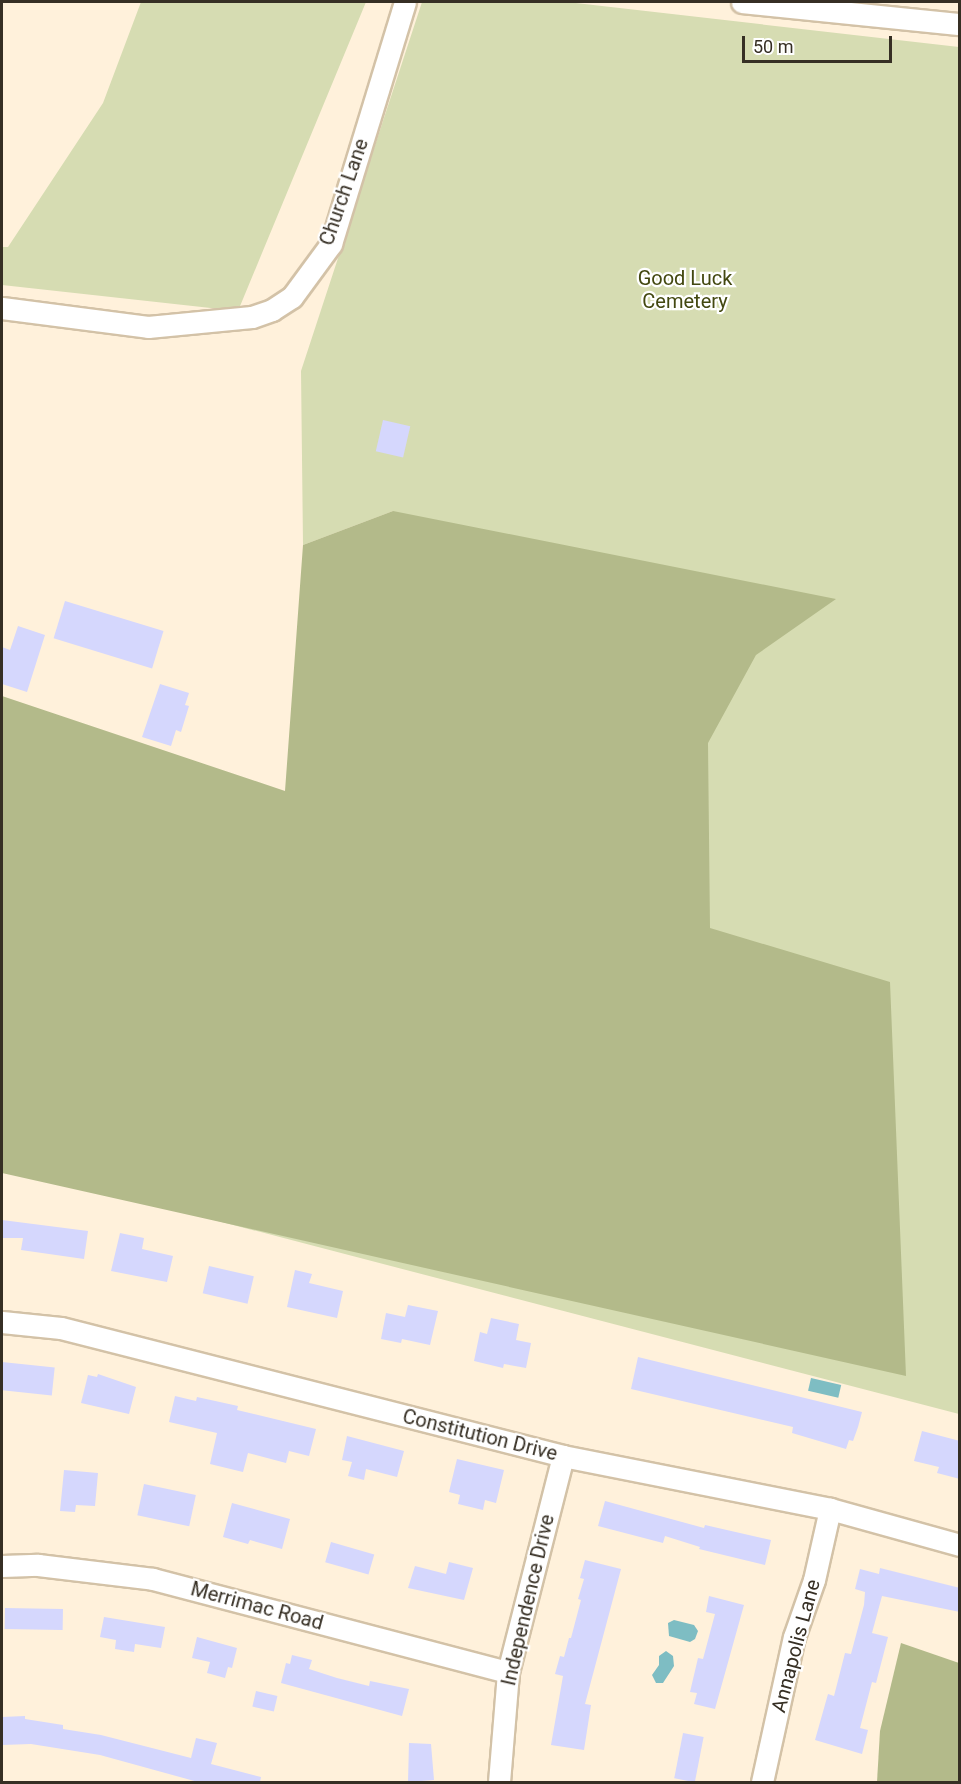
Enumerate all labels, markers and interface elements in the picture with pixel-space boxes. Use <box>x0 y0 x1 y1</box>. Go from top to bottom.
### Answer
scale bar <box>745 24 895 62</box>
text: 50 m <box>753 36 793 57</box>
street label: Church Lane <box>315 135 373 249</box>
park label: Good Luck Cemetery <box>638 267 732 314</box>
street label: Constitution Drive <box>400 1404 560 1466</box>
street label: Independence Drive <box>497 1512 559 1688</box>
street label: Merrimac Road <box>188 1577 326 1635</box>
street label: Annapolis Lane <box>767 1577 825 1715</box>

